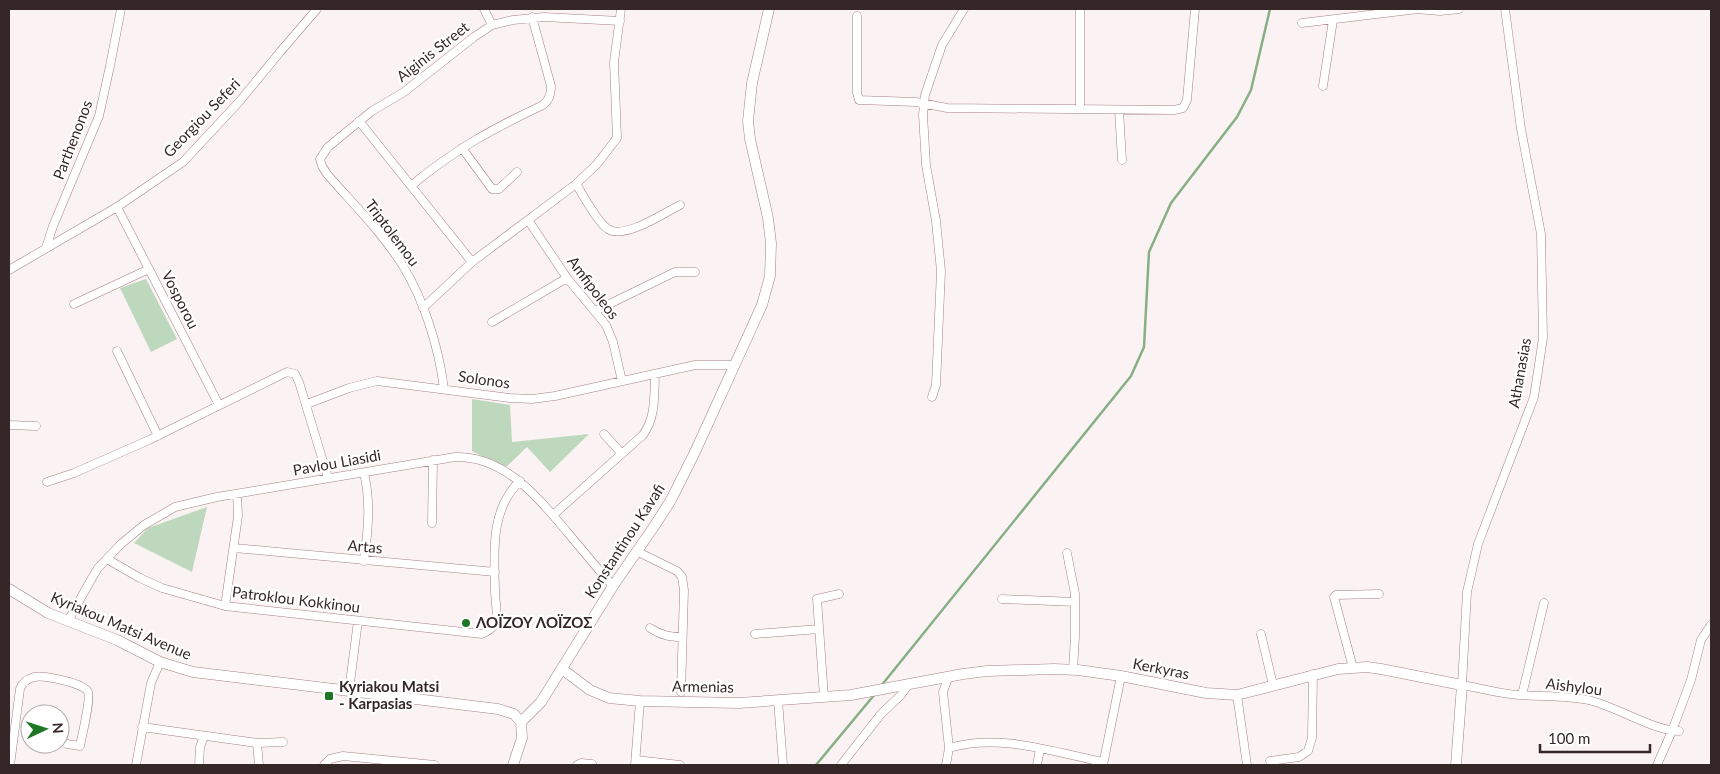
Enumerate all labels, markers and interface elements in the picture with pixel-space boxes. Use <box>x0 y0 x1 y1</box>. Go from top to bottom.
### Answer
street label: Aiginis Street <box>393 17 473 85</box>
street label: Georgiou Seferi <box>159 74 243 160</box>
street label: Parthenonos <box>49 97 95 182</box>
street label: Triptolemou <box>362 195 424 269</box>
street label: Amfipoleos <box>564 252 623 322</box>
street label: Vosporou <box>159 267 203 332</box>
street label: Athanasias <box>1504 336 1534 409</box>
street label: Solonos <box>457 366 511 392</box>
street label: Pavlou Liasidi <box>291 445 382 479</box>
street label: Konstantinou Kavafi <box>580 480 668 601</box>
street label: Artas <box>347 536 383 556</box>
street label: Patroklou Kokkinou <box>231 582 361 616</box>
street label: Kyriakou Matsi Avenue <box>48 587 194 663</box>
place label: ΛΟΪΖΟΥ ΛΟΪΖΟΣ <box>475 613 592 631</box>
marker: ΛΟΪΖΟΥ ΛΟΪΖΟΣ <box>460 617 472 629</box>
street label: Kerkyras <box>1131 654 1191 682</box>
street label: Aishylou <box>1545 674 1603 698</box>
street label: Armenias <box>672 676 734 696</box>
place label: Kyriakou Matsi - Karpasias <box>339 677 439 712</box>
marker: Kyriakou Matsi - Karpasias <box>323 690 335 702</box>
north arrow <box>20 704 70 754</box>
text: N <box>50 722 67 734</box>
scale bar <box>1540 722 1650 754</box>
text: 100 m <box>1548 729 1590 747</box>

